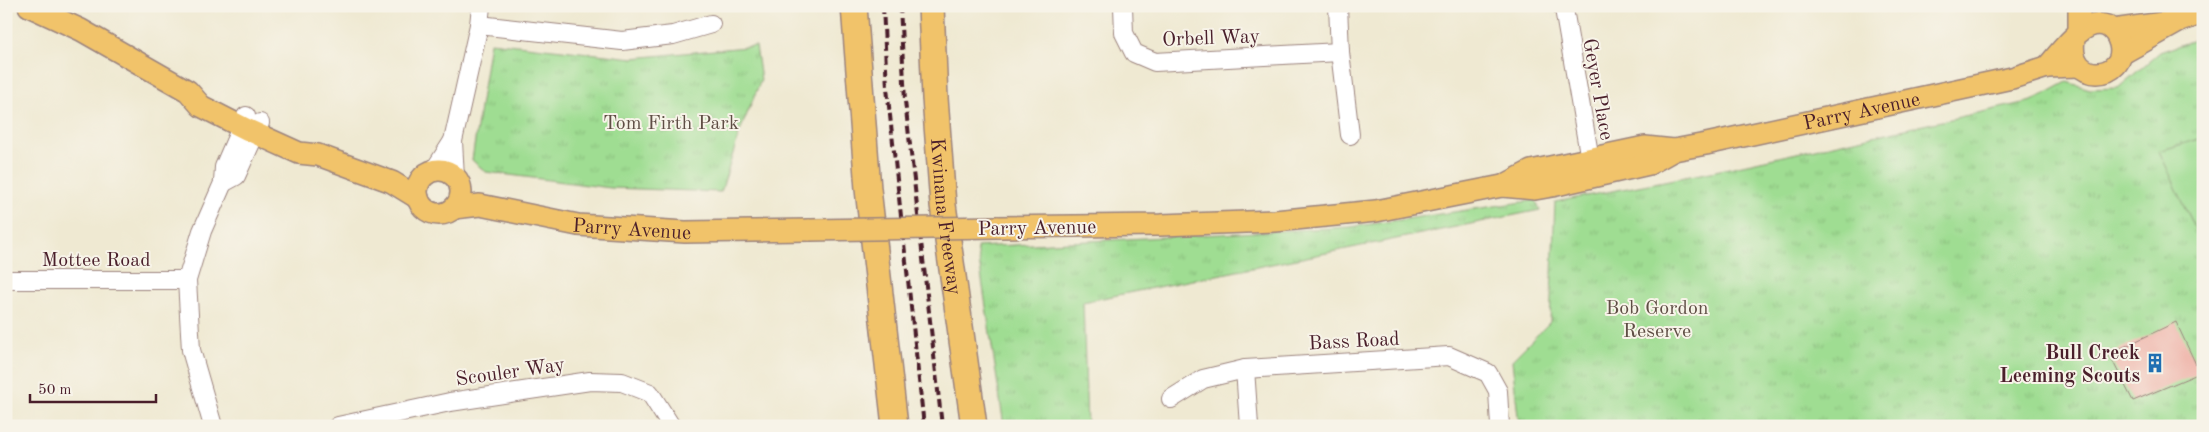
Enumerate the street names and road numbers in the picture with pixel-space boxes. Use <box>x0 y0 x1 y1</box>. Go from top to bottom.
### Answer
street label: Orbell Way <box>1162 27 1261 51</box>
street label: Geyer Place <box>1578 37 1616 142</box>
street label: Parry Avenue <box>1802 90 1922 135</box>
street label: Kwinana Freeway <box>926 137 964 297</box>
street label: Parry Avenue <box>572 217 691 244</box>
street label: Parry Avenue <box>978 218 1097 240</box>
street label: Mottee Road <box>41 251 151 271</box>
street label: Bass Road <box>1308 330 1400 354</box>
street label: Scouler Way <box>454 355 567 391</box>

